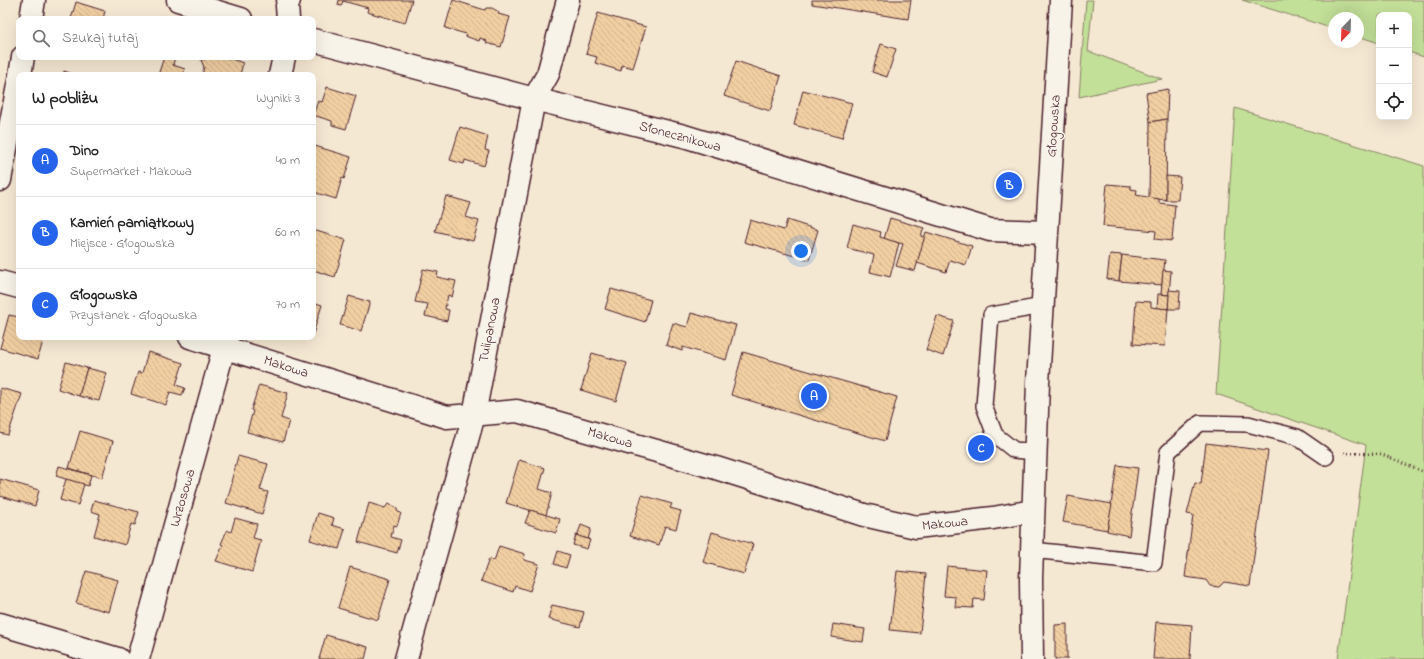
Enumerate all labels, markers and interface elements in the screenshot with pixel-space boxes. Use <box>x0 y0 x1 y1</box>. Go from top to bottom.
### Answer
north arrow <box>1328 12 1364 48</box>
map controls <box>1376 12 1412 120</box>
button: + <box>1376 12 1412 48</box>
search box <box>16 16 316 60</box>
icon: search <box>30 27 52 49</box>
text: Szukaj tutaj <box>62 27 138 49</box>
button: − <box>1376 48 1412 84</box>
button: locate <box>1376 84 1412 120</box>
text: W pobliżu <box>32 86 98 111</box>
text: Wyniki: 3 <box>256 89 300 108</box>
street label: Głogowska <box>1041 94 1068 158</box>
street label: Słonecznikowa <box>637 116 723 158</box>
text: Dino <box>70 140 99 162</box>
text: A <box>41 151 49 170</box>
text: 40 m <box>276 151 300 170</box>
text: Supermarket · Makowa <box>70 162 192 181</box>
pin: B <box>996 170 1022 200</box>
text: Kamień pamiątkowy <box>70 212 194 234</box>
text: B <box>41 223 49 242</box>
text: 60 m <box>275 223 300 242</box>
text: Miejsce · Głogowska <box>70 234 174 253</box>
your location <box>791 241 811 261</box>
text: Głogowska <box>70 284 137 306</box>
text: C <box>41 295 49 314</box>
text: 70 m <box>276 295 300 314</box>
street label: Tulipanowa <box>473 296 507 364</box>
text: Przystanek · Głogowska <box>70 306 197 325</box>
street label: Makowa <box>261 350 311 384</box>
pin: A <box>801 381 827 411</box>
street label: Makowa <box>585 422 635 454</box>
pin: C <box>968 433 994 463</box>
street label: Wrzosowa <box>165 467 201 529</box>
street label: Makowa <box>921 511 969 537</box>

